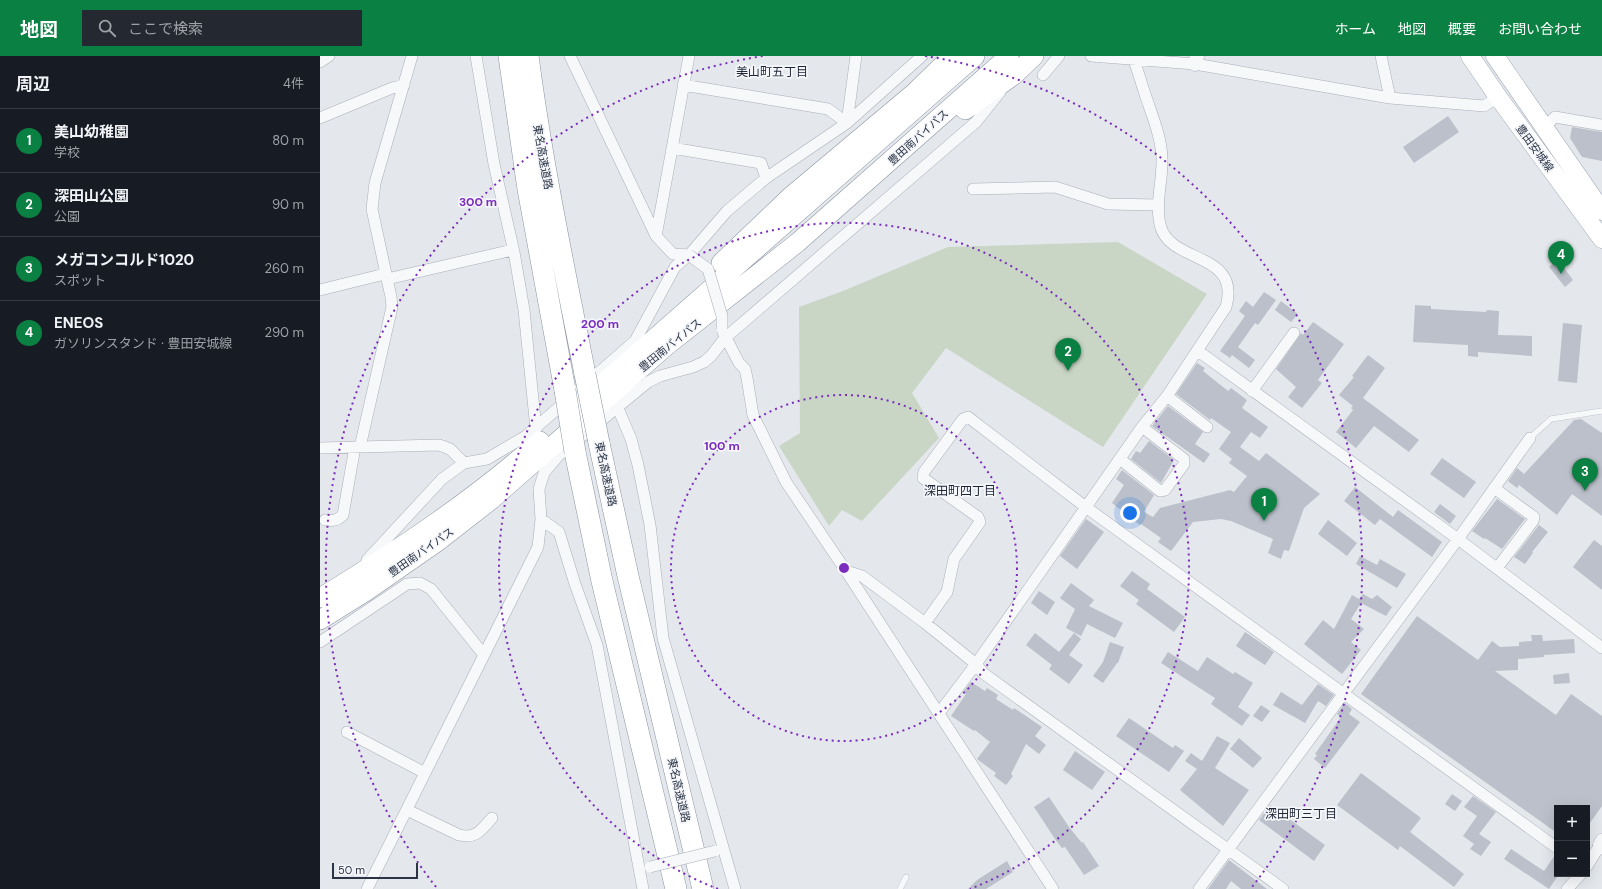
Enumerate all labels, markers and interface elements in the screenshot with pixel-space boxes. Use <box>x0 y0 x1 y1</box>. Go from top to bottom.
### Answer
search box <box>82 10 362 46</box>
text: 地図 <box>20 17 58 42</box>
icon: search <box>96 17 118 39</box>
text: ここで検索 <box>128 19 203 39</box>
text: ホーム <box>1334 20 1376 38</box>
text: 地図 <box>1398 20 1426 38</box>
text: 概要 <box>1448 20 1476 38</box>
text: お問い合わせ <box>1498 20 1582 38</box>
district label: 美山町五丁目 <box>736 64 808 80</box>
text: 周辺 <box>16 73 50 95</box>
text: 4件 <box>283 75 304 92</box>
street label: 豊田南バイパス <box>885 106 951 168</box>
text: 美山幼稚園 <box>54 122 129 142</box>
street label: 豊田安城線 <box>1513 122 1557 174</box>
street label: 東名高速道路 <box>530 123 556 191</box>
text: 1 <box>27 132 31 149</box>
text: 80 m <box>272 132 304 149</box>
text: 学校 <box>54 144 80 161</box>
text: 深田山公園 <box>54 186 129 206</box>
text: 300 m <box>459 194 497 210</box>
text: 2 <box>25 196 33 213</box>
text: 90 m <box>272 196 304 213</box>
text: 公園 <box>54 208 80 225</box>
pin: 4 <box>1548 241 1574 274</box>
text: メガコンコルド1020 <box>54 250 194 270</box>
text: 3 <box>25 260 33 277</box>
text: 260 m <box>264 260 304 277</box>
text: スポット <box>54 272 106 289</box>
text: ENEOS <box>54 313 103 333</box>
street label: 豊田南バイパス <box>636 315 704 375</box>
text: 200 m <box>581 316 619 332</box>
text: 4 <box>25 324 33 341</box>
text: 290 m <box>265 324 304 341</box>
text: ガソリンスタンド · 豊田安城線 <box>54 335 232 352</box>
pin: 2 <box>1055 338 1081 371</box>
text: 100 m <box>704 438 740 454</box>
street label: 東名高速道路 <box>592 440 620 508</box>
pin: 3 <box>1572 458 1598 491</box>
district label: 深田町四丁目 <box>924 483 996 499</box>
pin: 1 <box>1251 488 1277 521</box>
your location <box>1120 503 1140 523</box>
street label: 豊田南バイパス <box>386 524 456 580</box>
centre of rings <box>837 561 851 575</box>
street label: 東名高速道路 <box>665 756 693 824</box>
map controls <box>1554 805 1590 877</box>
button: + <box>1554 805 1590 841</box>
district label: 深田町三丁目 <box>1265 806 1337 822</box>
button: − <box>1554 841 1590 877</box>
scale bar <box>332 861 418 880</box>
text: 50 m <box>338 863 365 877</box>

